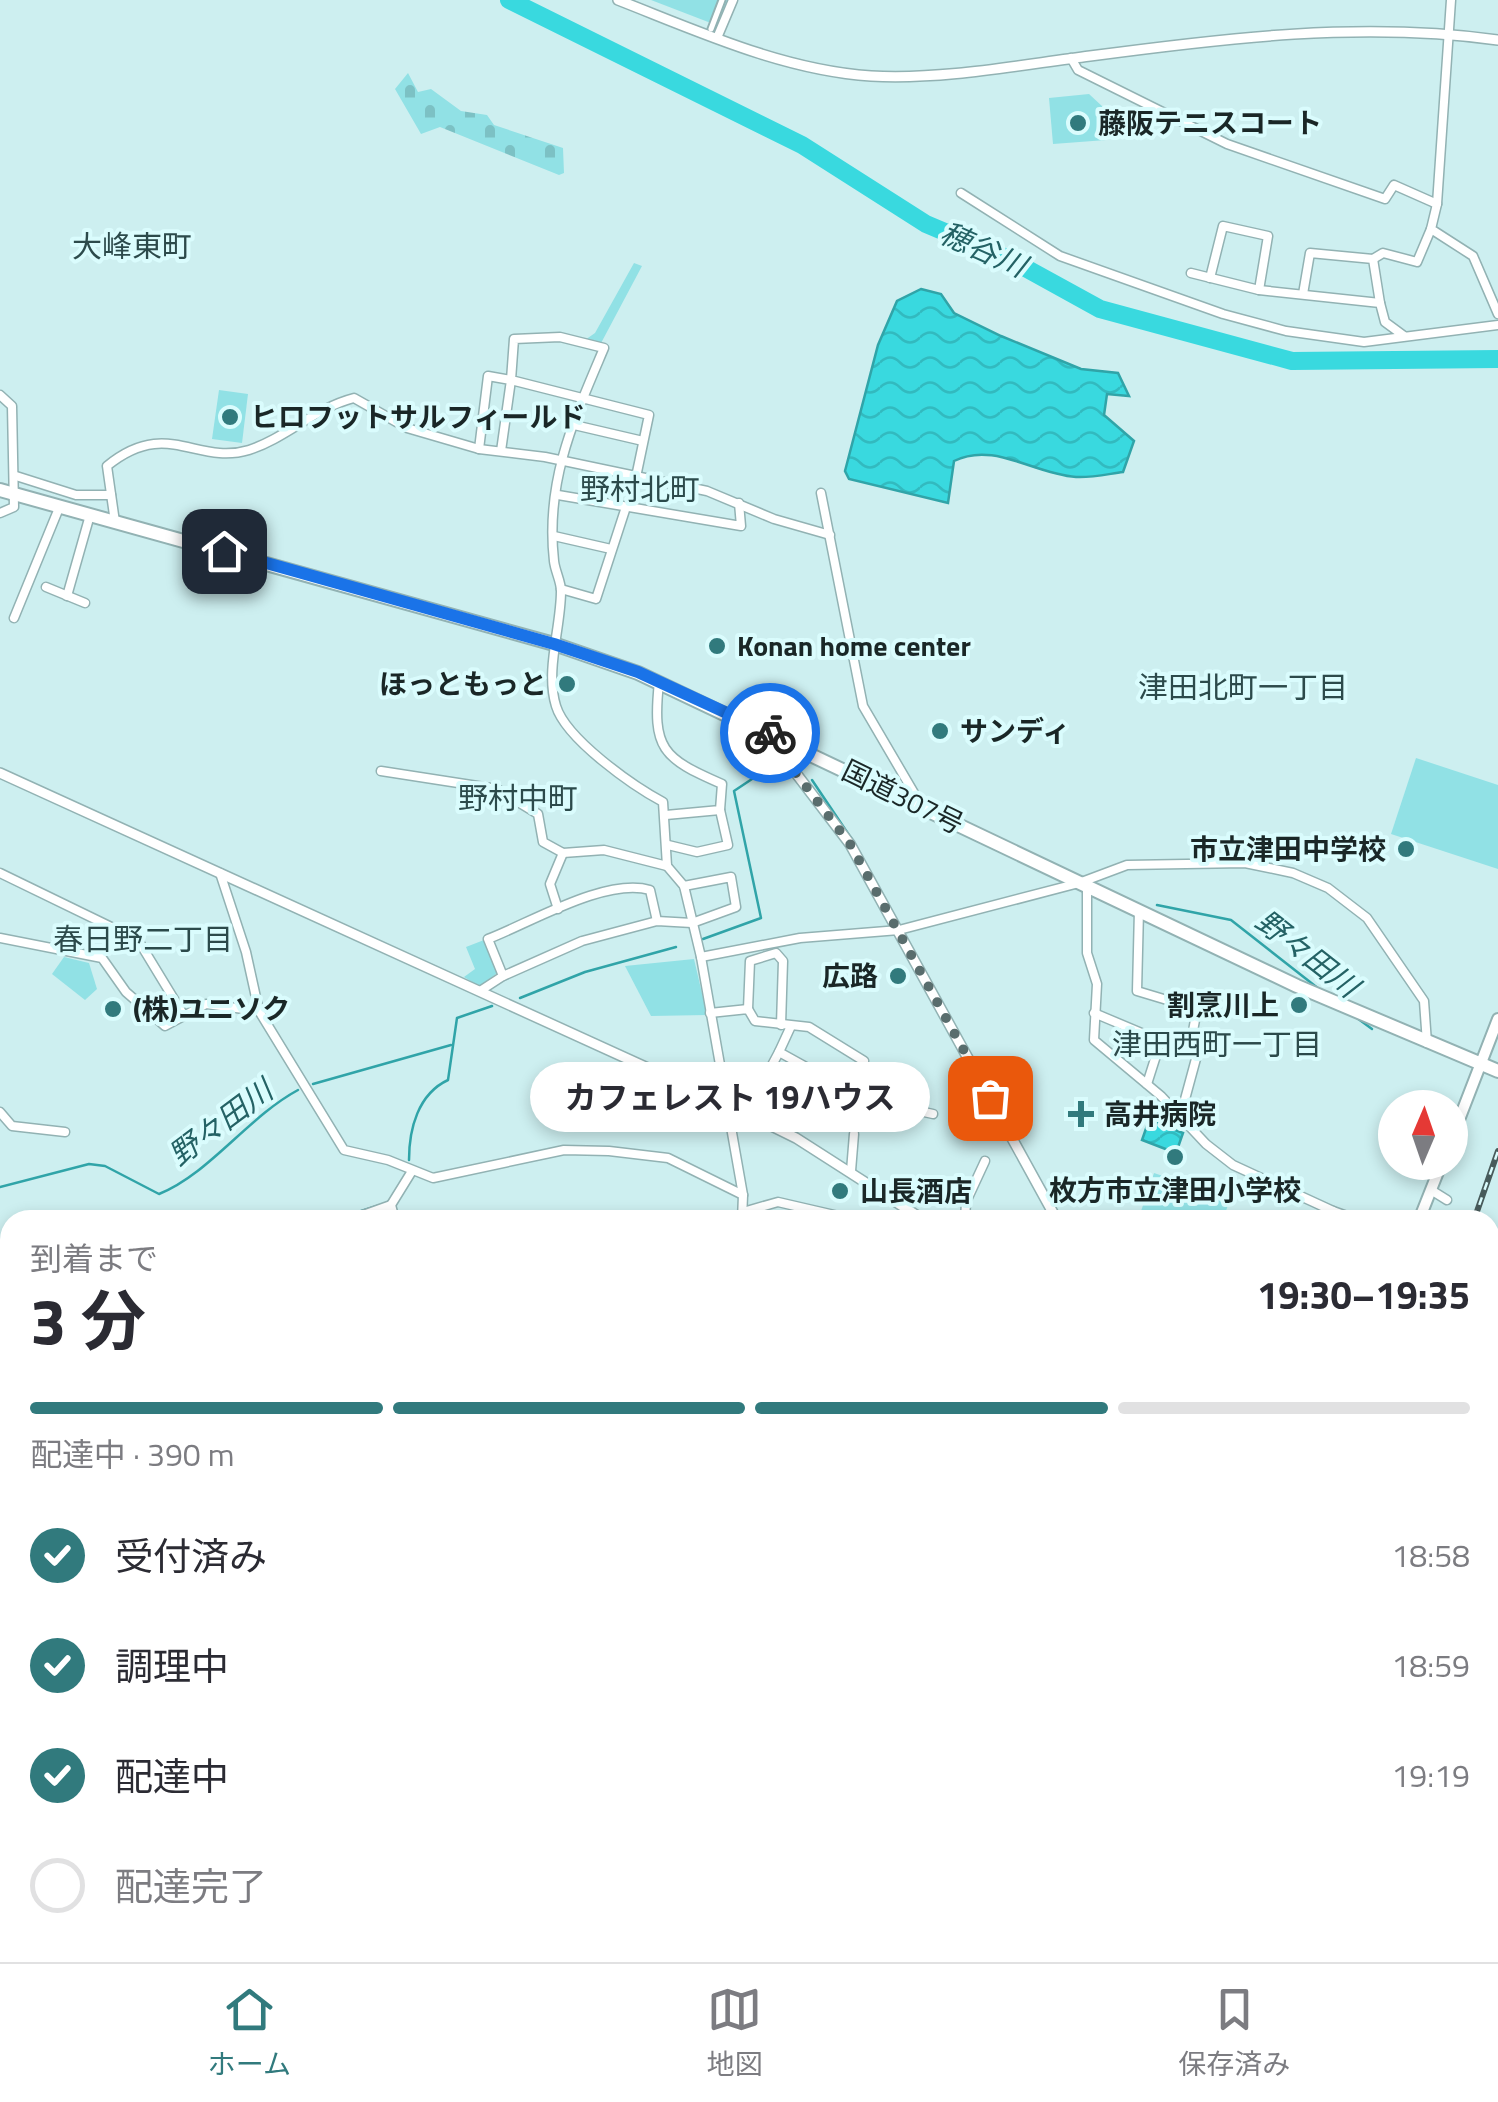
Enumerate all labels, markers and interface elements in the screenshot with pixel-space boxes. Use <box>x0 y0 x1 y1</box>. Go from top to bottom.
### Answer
place label: 藤阪テニスコート <box>1098 101 1322 144</box>
marker: 藤阪テニスコート <box>1067 112 1089 134</box>
water label: 穂谷川 <box>933 210 1037 290</box>
district label: 大峰東町 <box>72 223 192 269</box>
place label: ヒロフットサルフィールド <box>250 395 585 438</box>
marker: ヒロフットサルフィールド <box>219 406 241 428</box>
district label: 野村北町 <box>580 466 700 512</box>
pin <box>182 509 267 594</box>
icon: home <box>197 524 252 579</box>
place label: Konan home center <box>737 624 971 667</box>
marker: Konan home center <box>706 635 728 657</box>
place label: ほっともっと <box>379 662 547 705</box>
district label: 津田北町一丁目 <box>1138 664 1348 710</box>
marker: ほっともっと <box>556 673 578 695</box>
courier <box>720 683 820 783</box>
icon: bike <box>743 706 798 761</box>
place label: サンディ <box>960 709 1070 752</box>
marker: サンディ <box>929 720 951 742</box>
street label: 国道307号 <box>835 749 972 845</box>
district label: 野村中町 <box>458 775 578 821</box>
place label: 市立津田中学校 <box>1190 827 1386 870</box>
marker: 市立津田中学校 <box>1395 838 1417 860</box>
water label: 野々田川 <box>1246 898 1371 1010</box>
district label: 春日野二丁目 <box>53 916 233 962</box>
place label: 広路 <box>822 954 878 997</box>
marker: 広路 <box>887 965 909 987</box>
place label: 割烹川上 <box>1167 983 1279 1026</box>
place label: (株)ユニソク <box>133 987 290 1030</box>
marker: 割烹川上 <box>1288 994 1310 1016</box>
marker: (株)ユニソク <box>102 998 124 1020</box>
district label: 津田西町一丁目 <box>1112 1021 1322 1067</box>
pin <box>948 1056 1033 1141</box>
callout: カフェレスト 19ハウス <box>530 1063 930 1133</box>
water label: 野々田川 <box>159 1066 285 1177</box>
icon: bag <box>963 1071 1018 1126</box>
text: カフェレスト 19ハウス <box>565 1073 895 1121</box>
north arrow <box>1378 1090 1468 1180</box>
map controls <box>1378 1090 1468 1180</box>
place label: 高井病院 <box>1104 1092 1216 1135</box>
marker: 高井病院 <box>1068 1101 1094 1127</box>
marker: 枚方市立津田小学校 <box>1164 1146 1186 1168</box>
place label: 枚方市立津田小学校 <box>1049 1168 1301 1211</box>
place label: 山長酒店 <box>860 1169 972 1212</box>
marker: 山長酒店 <box>829 1180 851 1202</box>
text: 到着まで <box>30 1234 158 1282</box>
text: 19:30–19:35 <box>1257 1266 1470 1324</box>
text: 3 分 <box>30 1270 146 1369</box>
text: 配達中 · 390 m <box>30 1430 235 1478</box>
text: 受付済み <box>115 1527 267 1585</box>
icon: check <box>30 1528 85 1583</box>
text: 18:58 <box>1391 1531 1470 1579</box>
text: 調理中 <box>115 1637 229 1695</box>
icon: check <box>30 1638 85 1693</box>
text: 18:59 <box>1391 1641 1470 1689</box>
text: 配達中 <box>115 1747 229 1805</box>
icon: check <box>30 1748 85 1803</box>
text: 19:19 <box>1391 1751 1470 1799</box>
text: 配達完了 <box>115 1857 267 1915</box>
tab: ホーム <box>208 1982 291 2085</box>
tab: 地図 <box>707 1982 763 2085</box>
tab: 保存済み <box>1178 1982 1290 2085</box>

